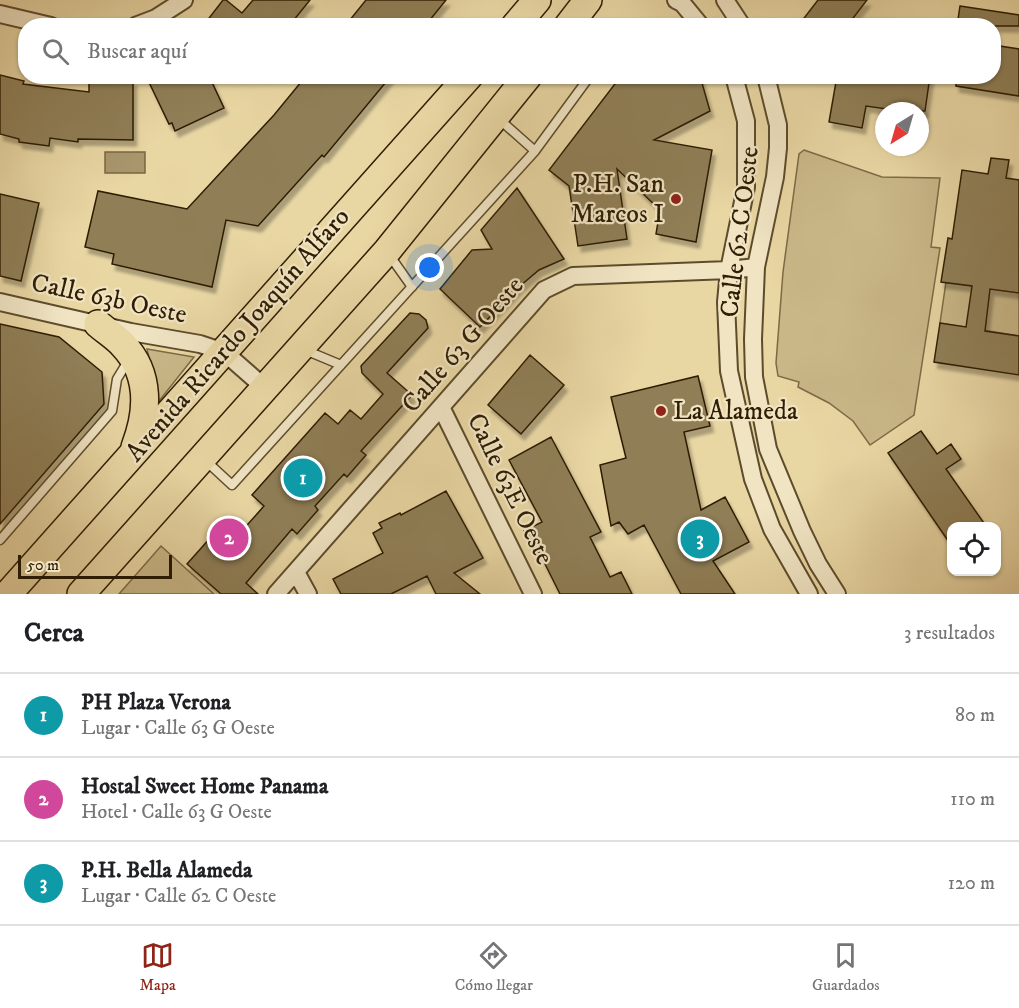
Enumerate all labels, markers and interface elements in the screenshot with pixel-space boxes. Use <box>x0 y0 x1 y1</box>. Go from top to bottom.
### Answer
search box <box>18 18 1001 84</box>
icon: search <box>39 35 72 68</box>
text: Buscar aquí <box>87 38 187 65</box>
north arrow <box>875 102 929 156</box>
street label: Calle 62 C Oeste <box>713 145 767 319</box>
place label: P.H. San Marcos I <box>571 168 664 231</box>
marker: P.H. San Marcos I <box>669 192 683 206</box>
street label: Avenida Ricardo Joaquín Alfaro <box>119 201 357 469</box>
your location <box>415 253 444 282</box>
street label: Calle 63b Oeste <box>28 266 190 332</box>
street label: Calle 63 G Oeste <box>395 270 531 420</box>
place label: La Alameda <box>673 395 798 428</box>
marker: La Alameda <box>654 404 668 418</box>
street label: Calle 63E Oeste <box>459 408 561 570</box>
pin: 1 <box>284 456 322 500</box>
pin: 2 <box>210 516 248 560</box>
pin: 3 <box>680 516 720 562</box>
map controls <box>947 522 1001 576</box>
button: locate <box>947 522 1001 576</box>
scale bar <box>18 552 172 580</box>
text: 50 m <box>27 555 59 575</box>
text: Cerca <box>24 617 84 650</box>
text: 3 resultados <box>904 621 995 646</box>
text: PH Plaza Verona <box>81 689 231 716</box>
text: 1 <box>40 703 47 728</box>
text: 80 m <box>955 703 995 728</box>
text: Lugar · Calle 63 G Oeste <box>81 716 275 741</box>
text: Hostal Sweet Home Panama <box>81 773 328 800</box>
text: 2 <box>39 787 48 812</box>
text: 110 m <box>950 787 995 812</box>
text: Hotel · Calle 63 G Oeste <box>81 800 272 825</box>
text: P.H. Bella Alameda <box>81 857 252 884</box>
text: 3 <box>40 871 47 896</box>
text: 120 m <box>948 871 995 896</box>
text: Lugar · Calle 62 C Oeste <box>81 884 276 909</box>
tab: Mapa <box>139 939 176 995</box>
tab: Cómo llegar <box>455 939 533 995</box>
tab: Guardados <box>812 939 880 995</box>

